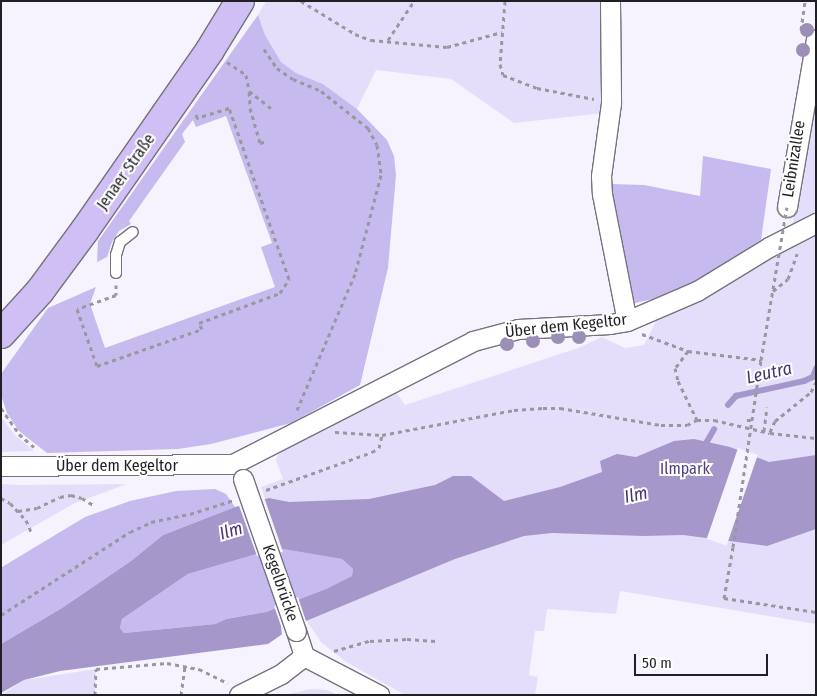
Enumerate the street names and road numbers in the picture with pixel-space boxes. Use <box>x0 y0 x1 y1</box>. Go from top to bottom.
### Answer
street label: Leibnizallee <box>778 119 810 199</box>
street label: Jenaer Straße <box>93 130 159 214</box>
street label: Über dem Kegeltor <box>504 310 628 342</box>
street label: Über dem Kegeltor <box>56 456 178 476</box>
street label: Kegelbrücke <box>258 542 302 624</box>

